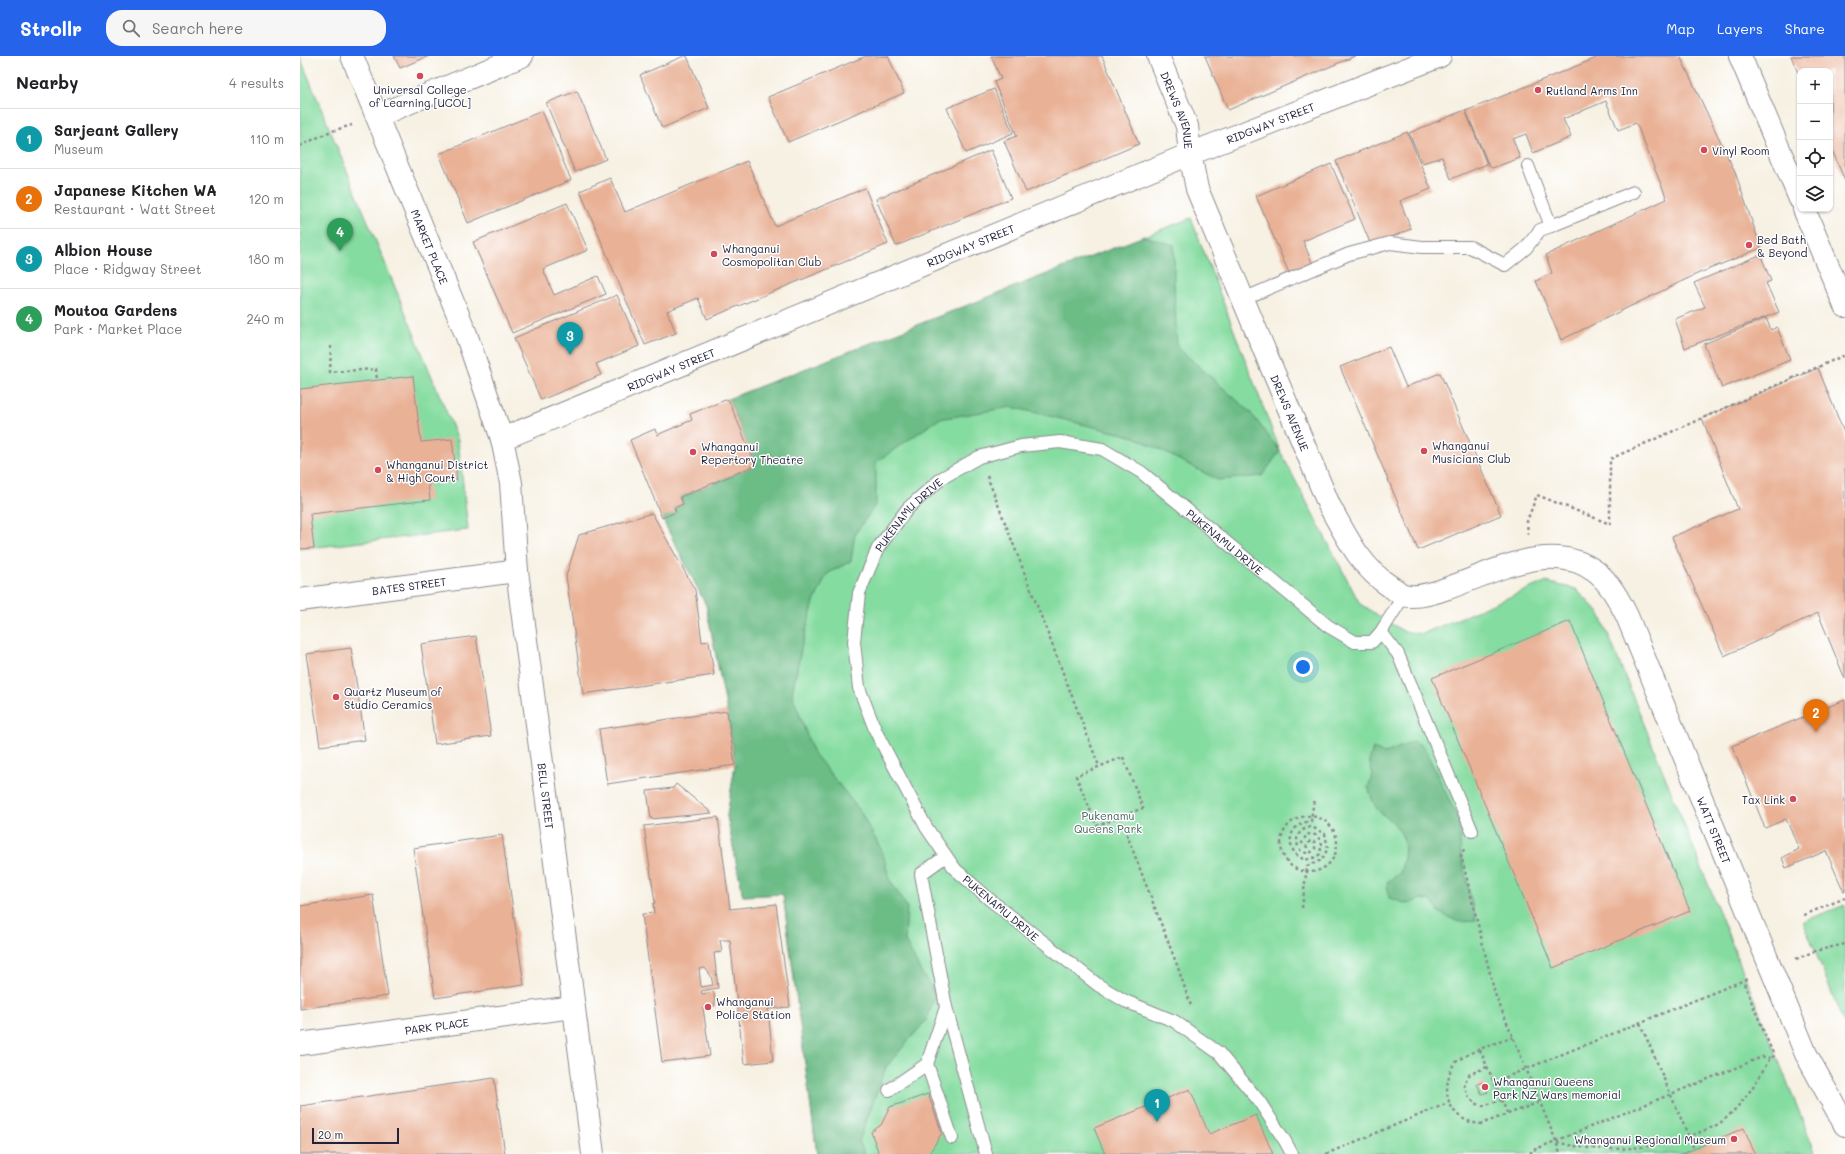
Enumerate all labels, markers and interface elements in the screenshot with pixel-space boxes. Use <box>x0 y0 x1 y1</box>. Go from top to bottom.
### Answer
search box <box>106 10 386 46</box>
text: Strollr <box>20 16 82 41</box>
icon: search <box>120 17 142 39</box>
text: Search here <box>152 18 243 38</box>
text: Map <box>1666 19 1695 38</box>
text: Layers <box>1717 19 1763 38</box>
text: Share <box>1785 19 1825 38</box>
map controls <box>1797 68 1833 212</box>
button: + <box>1797 68 1833 104</box>
street label: DREWS AVENUE <box>1158 69 1197 150</box>
text: Nearby <box>16 71 78 93</box>
marker: Universal College of Learning [UCOL] <box>415 71 425 81</box>
text: 4 results <box>229 74 284 91</box>
place label: Universal College of Learning [UCOL] <box>369 82 471 110</box>
place label: Rutland Arms Inn <box>1546 83 1638 98</box>
marker: Rutland Arms Inn <box>1533 85 1543 95</box>
street label: RIDGWAY STREET <box>1224 98 1317 147</box>
button: − <box>1797 104 1833 140</box>
text: Sarjeant Gallery <box>54 120 179 140</box>
text: 1 <box>26 130 32 147</box>
text: 110 m <box>250 130 284 147</box>
text: Museum <box>54 140 103 157</box>
button: locate <box>1797 140 1833 176</box>
place label: Vinyl Room <box>1712 143 1769 158</box>
marker: Vinyl Room <box>1699 145 1709 155</box>
button: layers <box>1797 176 1833 212</box>
text: Japanese Kitchen WA <box>54 180 217 200</box>
text: 2 <box>25 190 33 207</box>
text: 120 m <box>248 190 284 207</box>
text: Restaurant · Watt Street <box>54 200 216 217</box>
street label: MARKET PLACE <box>408 207 452 286</box>
pin: 4 <box>327 218 353 251</box>
street label: RIDGWAY STREET <box>924 220 1017 270</box>
place label: Bed Bath & Beyond <box>1757 232 1807 260</box>
text: Albion House <box>54 240 153 260</box>
marker: Bed Bath & Beyond <box>1744 240 1754 250</box>
place label: Whanganui Cosmopolitan Club <box>722 241 821 269</box>
marker: Whanganui Cosmopolitan Club <box>709 249 719 259</box>
text: 3 <box>25 250 33 267</box>
text: 180 m <box>248 250 284 267</box>
text: Place · Ridgway Street <box>54 260 202 277</box>
text: Moutoa Gardens <box>54 300 177 320</box>
text: 4 <box>25 310 33 327</box>
text: 240 m <box>247 310 284 327</box>
text: Park · Market Place <box>54 320 182 337</box>
pin: 3 <box>557 322 583 355</box>
street label: RIDGWAY STREET <box>625 344 717 394</box>
street label: DREWS AVENUE <box>1268 372 1313 453</box>
place label: Whanganui Musicians Club <box>1432 438 1511 466</box>
place label: Whanganui Repertory Theatre <box>701 439 803 467</box>
marker: Whanganui Musicians Club <box>1419 446 1429 456</box>
marker: Whanganui Repertory Theatre <box>688 447 698 457</box>
place label: Whanganui District & High Court <box>386 457 489 485</box>
marker: Whanganui District & High Court <box>373 465 383 475</box>
street label: PUKENAMU DRIVE <box>871 474 945 554</box>
street label: PUKENAMU DRIVE <box>1184 505 1267 577</box>
street label: BATES STREET <box>371 573 447 598</box>
your location <box>1293 657 1313 677</box>
place label: Quartz Museum of Studio Ceramics <box>344 684 442 712</box>
marker: Quartz Museum of Studio Ceramics <box>331 692 341 702</box>
pin: 2 <box>1803 699 1829 732</box>
street label: BELL STREET <box>535 762 557 830</box>
place label: Tax Link <box>1742 792 1785 807</box>
street label: WATT STREET <box>1694 794 1735 866</box>
marker: Tax Link <box>1788 794 1798 804</box>
park label: Pukenamu Queens Park <box>1074 808 1142 836</box>
street label: PUKENAMU DRIVE <box>960 872 1042 944</box>
place label: Whanganui Police Station <box>716 994 791 1022</box>
marker: Whanganui Police Station <box>703 1002 713 1012</box>
street label: PARK PLACE <box>404 1014 470 1037</box>
place label: Whanganui Queens Park NZ Wars memorial <box>1493 1074 1621 1102</box>
marker: Whanganui Queens Park NZ Wars memorial <box>1480 1082 1490 1092</box>
pin: 1 <box>1144 1089 1170 1122</box>
scale bar <box>312 1126 399 1145</box>
text: 20 m <box>318 1127 343 1142</box>
place label: Whanganui Regional Museum <box>1574 1132 1726 1147</box>
marker: Whanganui Regional Museum <box>1729 1134 1739 1144</box>

